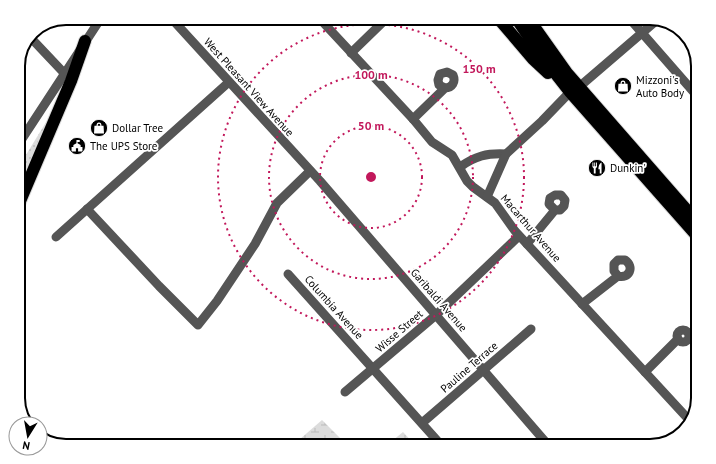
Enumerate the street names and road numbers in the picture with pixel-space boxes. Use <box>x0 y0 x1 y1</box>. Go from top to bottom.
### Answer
street label: West Pleasant View Avenue <box>201 35 297 139</box>
street label: Macarthur Avenue <box>498 191 564 265</box>
street label: Garibaldi Avenue <box>408 265 471 335</box>
street label: Columbia Avenue <box>302 272 367 342</box>
street label: Wisse Street <box>373 307 426 355</box>
street label: Pauline Terrace <box>438 338 501 396</box>

